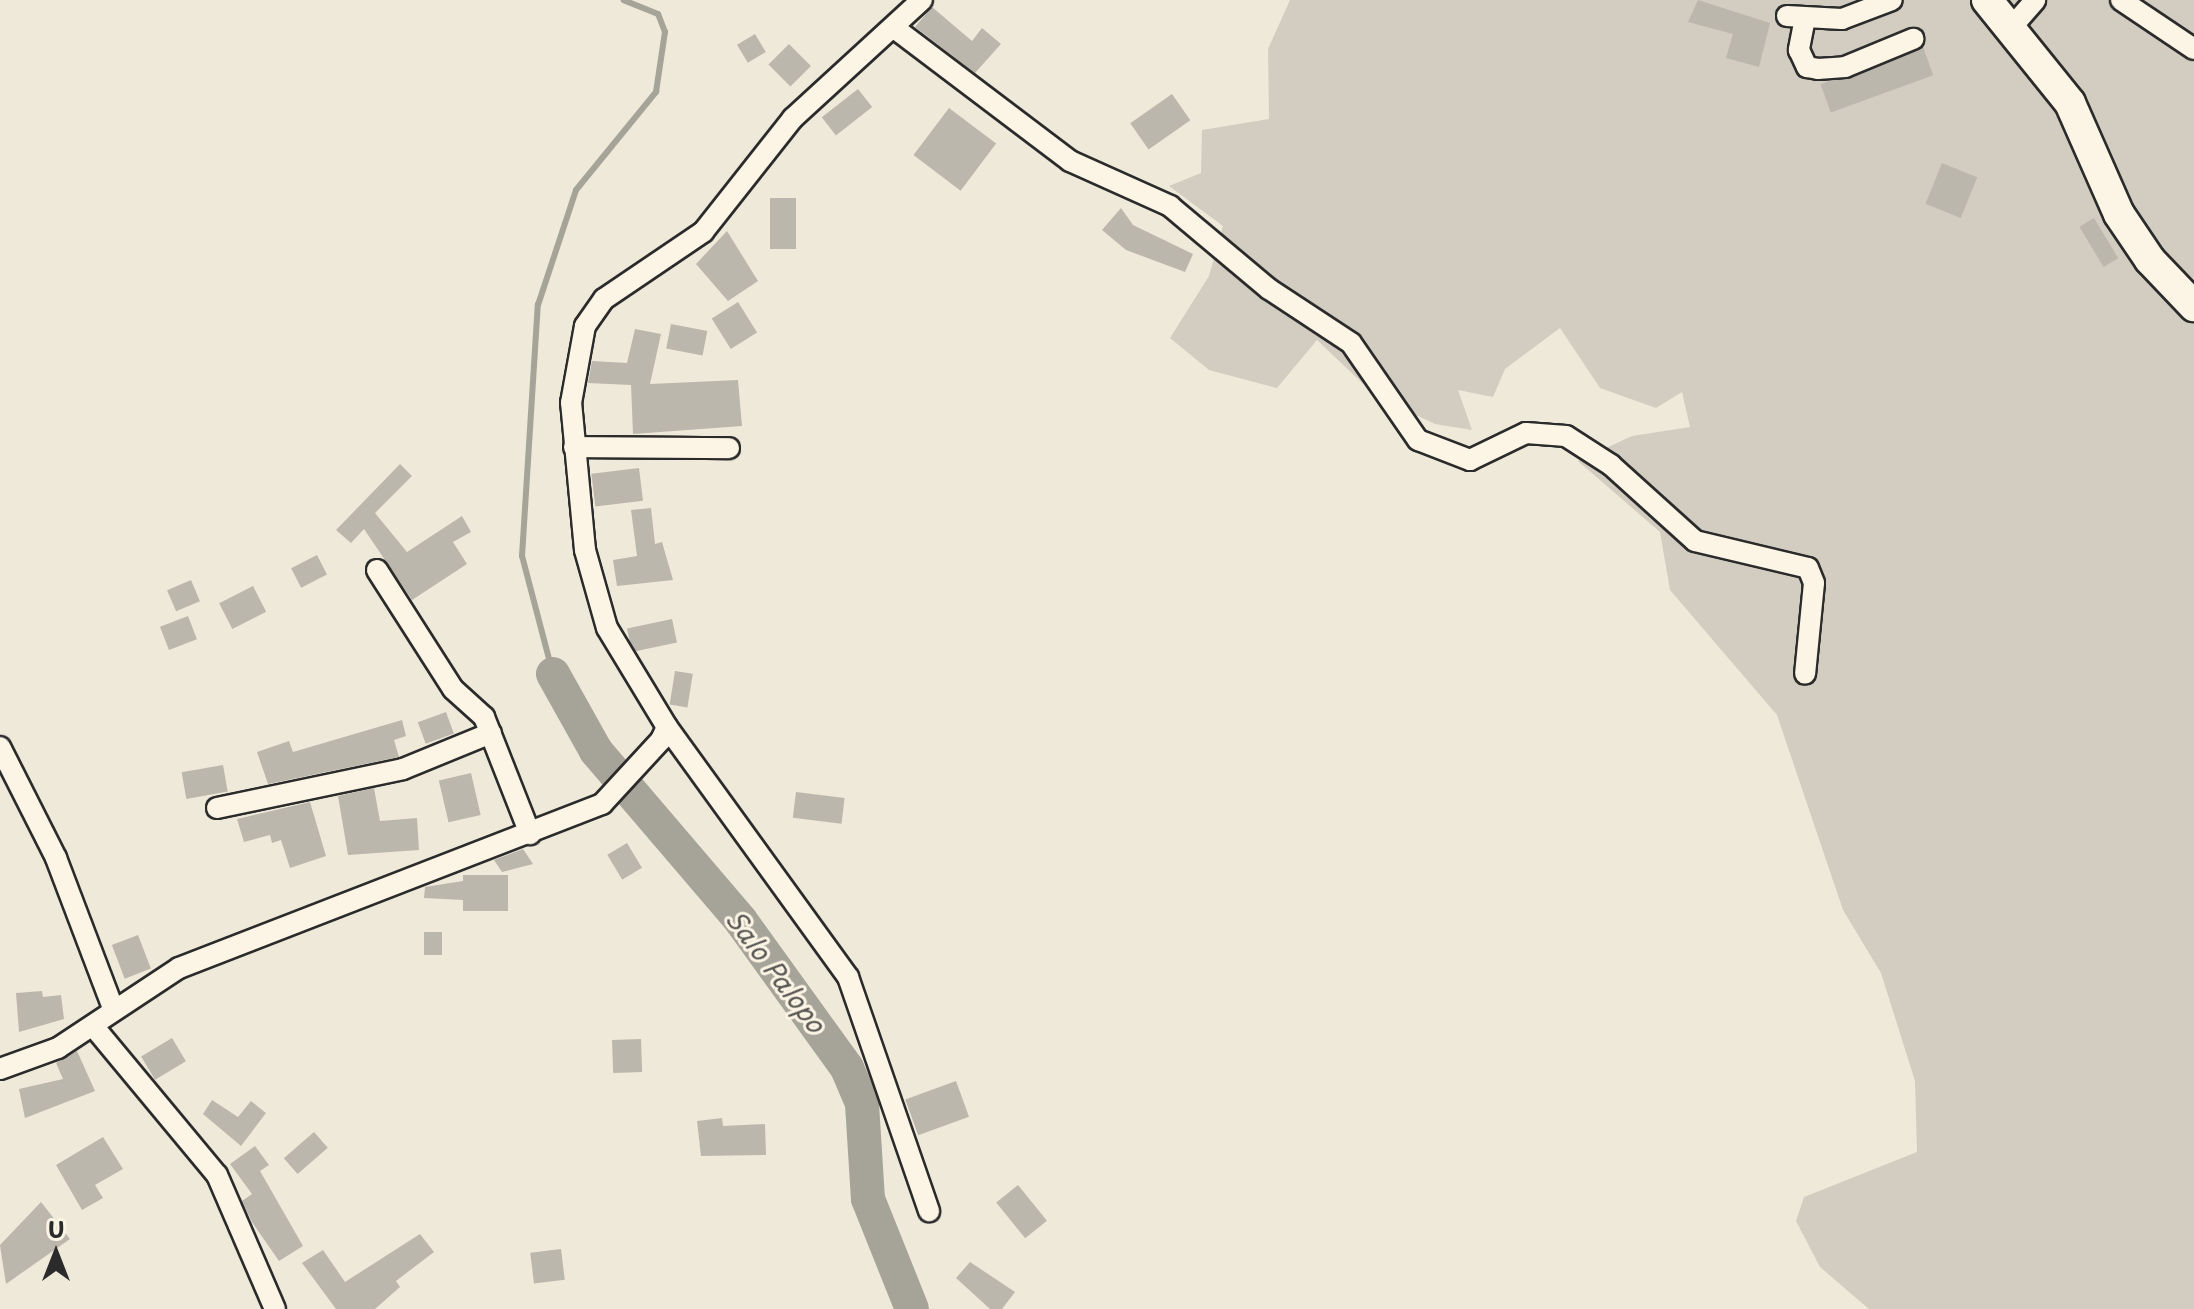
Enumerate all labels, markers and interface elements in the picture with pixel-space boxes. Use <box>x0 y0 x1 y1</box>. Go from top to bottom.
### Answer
water label: Salo Palopo <box>720 903 832 1039</box>
text: U <box>48 1212 64 1245</box>
north arrow <box>16 1213 96 1293</box>

